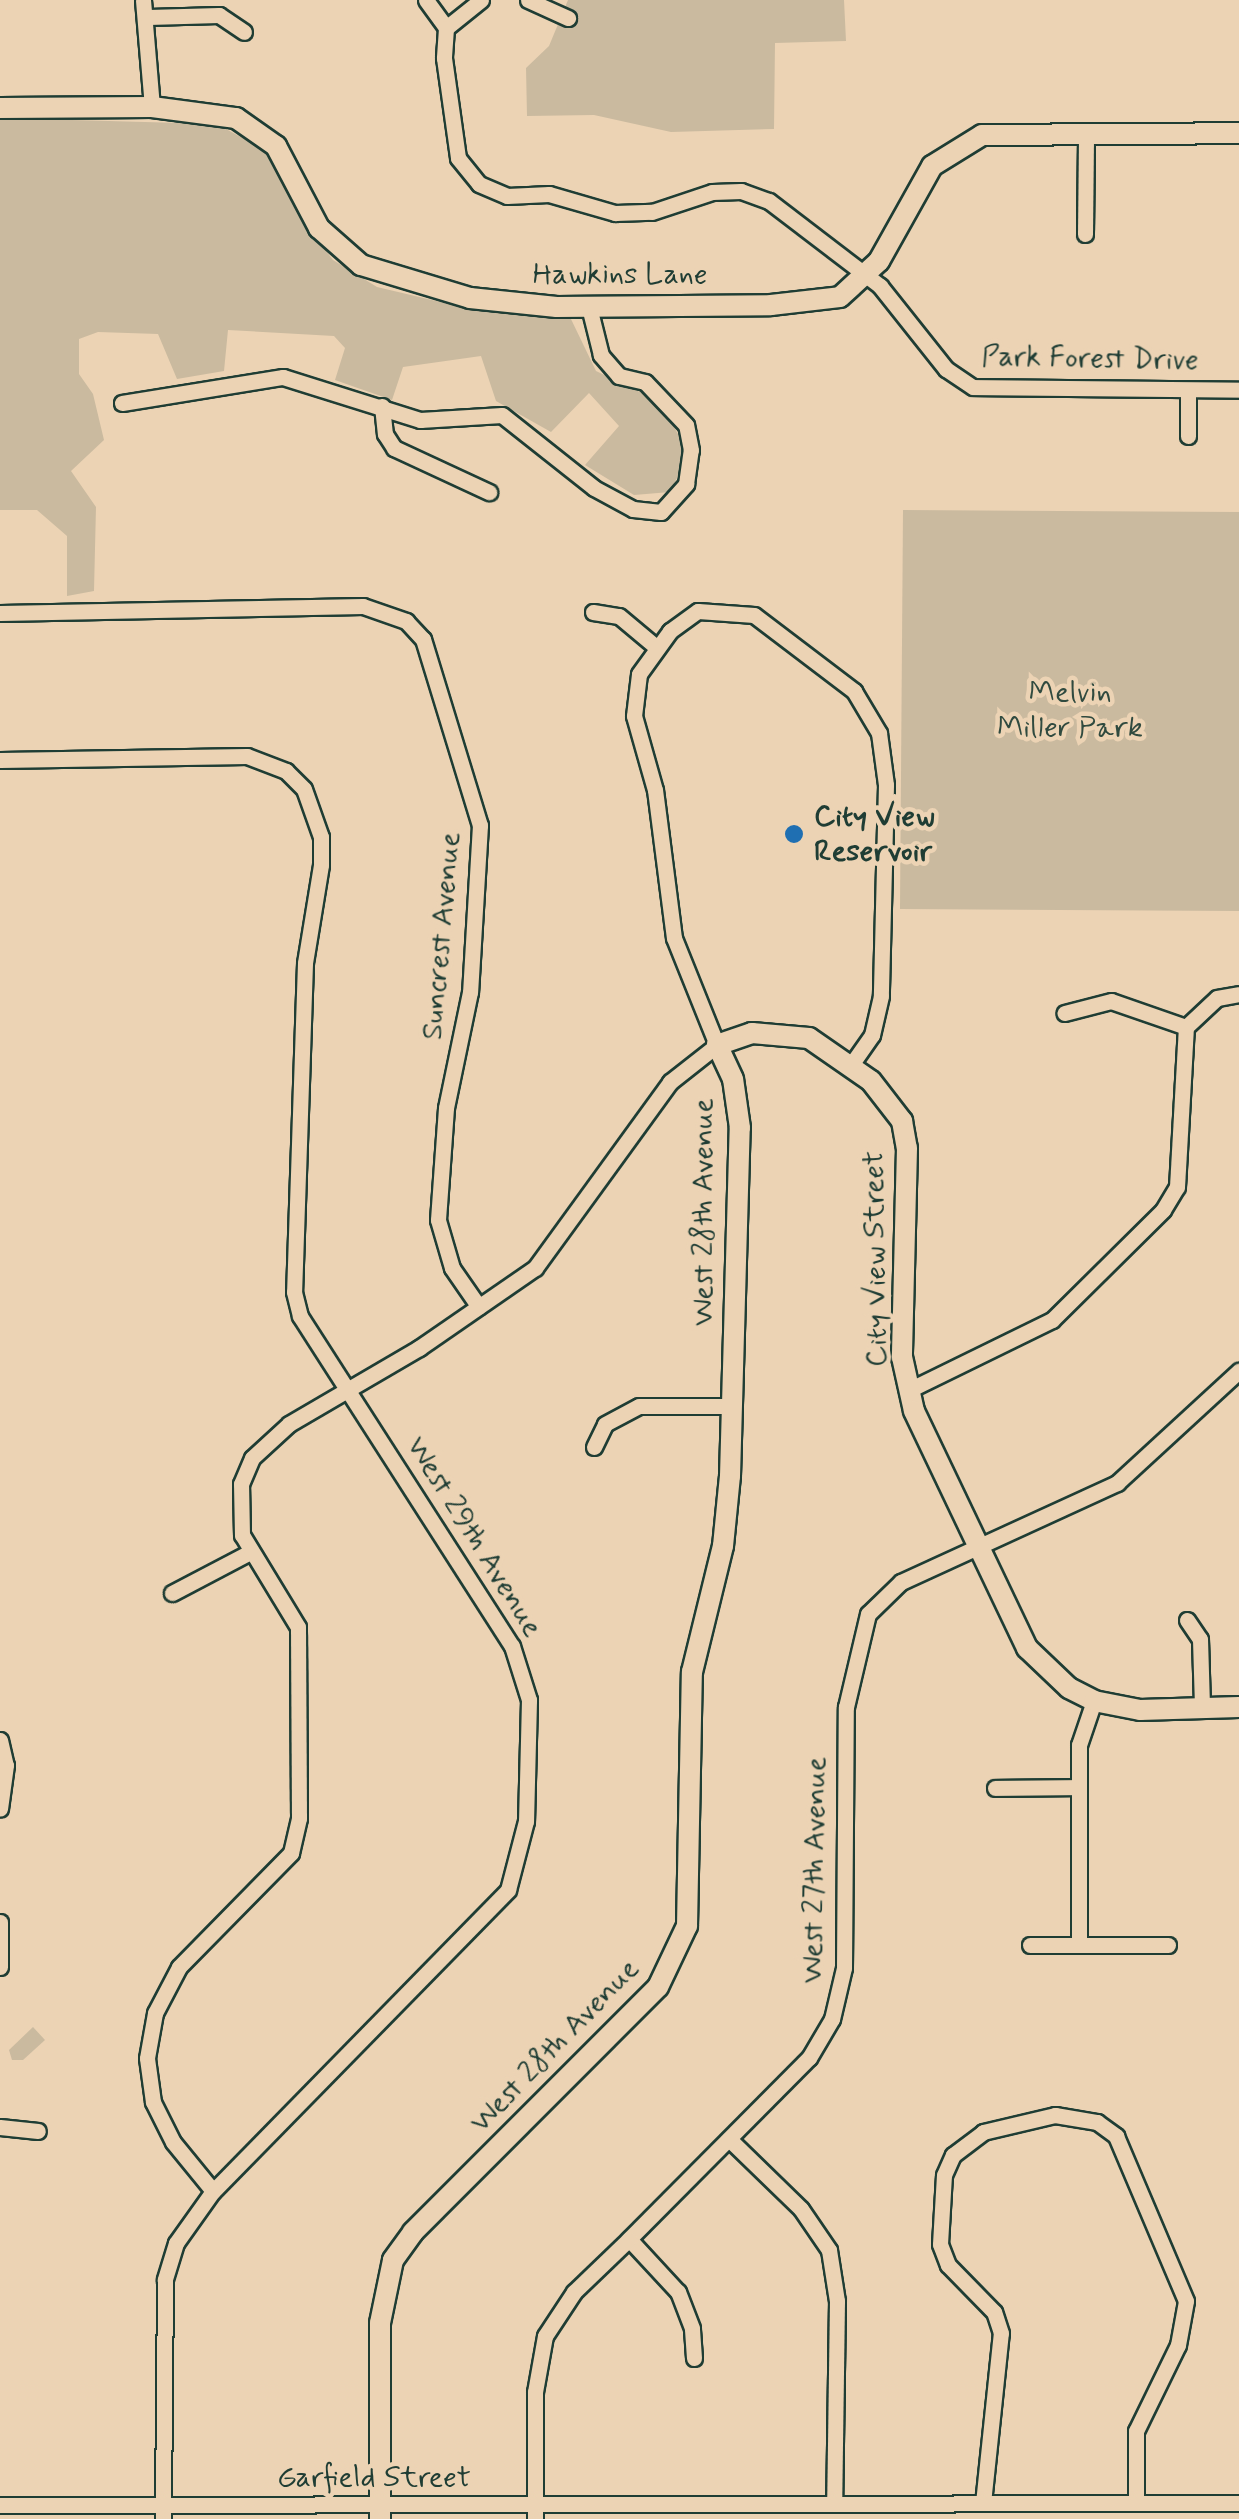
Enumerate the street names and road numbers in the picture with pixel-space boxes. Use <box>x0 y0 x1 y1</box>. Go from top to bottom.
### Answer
street label: Hawkins Lane <box>531 257 709 293</box>
street label: Park Forest Drive <box>981 339 1199 379</box>
street label: Suncrest Avenue <box>415 831 469 1041</box>
street label: West 28th Avenue <box>686 1098 722 1326</box>
street label: City View Street <box>856 1151 896 1367</box>
street label: West 29th Avenue <box>398 1430 550 1644</box>
street label: West 27th Avenue <box>795 1756 835 1984</box>
street label: West 28th Avenue <box>463 1951 647 2141</box>
street label: Garfield Street <box>278 2460 470 2496</box>

